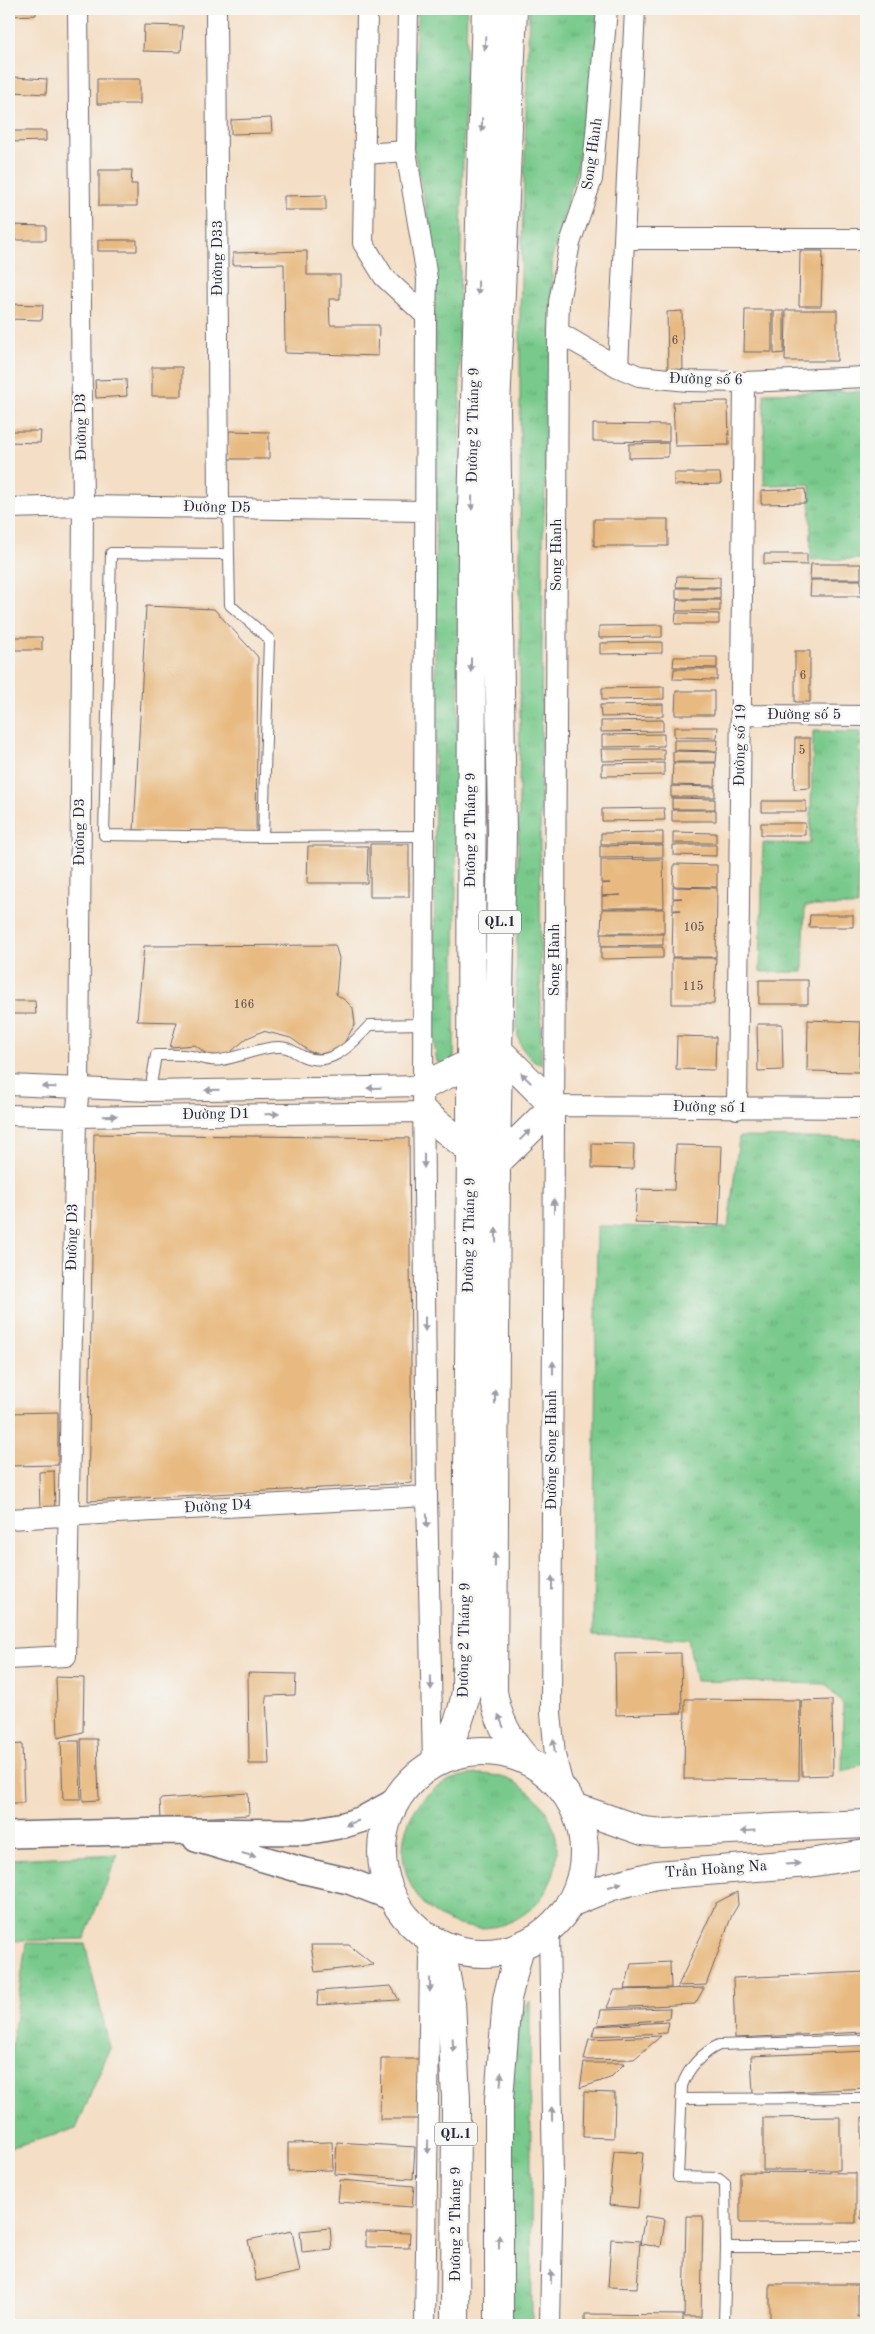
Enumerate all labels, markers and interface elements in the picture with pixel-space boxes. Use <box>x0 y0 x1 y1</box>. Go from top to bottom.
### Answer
one-way arrow <box>480 35 488 51</box>
street label: Song Hành <box>581 117 605 191</box>
one-way arrow <box>478 118 486 134</box>
street label: Đường D33 <box>211 220 226 296</box>
one-way arrow <box>473 280 481 296</box>
house number: 6 <box>672 335 679 347</box>
street label: Đường 2 Tháng 9 <box>465 367 483 483</box>
street label: Đường số 6 <box>669 371 743 388</box>
street label: Đường D3 <box>74 393 90 461</box>
one-way arrow <box>468 495 476 511</box>
street label: Đường D5 <box>183 500 251 516</box>
street label: Song Hành <box>550 519 565 591</box>
one-way arrow <box>467 657 475 673</box>
house number: 6 <box>800 670 807 682</box>
street label: Đường số 19 <box>732 703 749 787</box>
street label: Đường số 5 <box>767 707 841 723</box>
house number: 5 <box>799 744 806 757</box>
street label: Đường 2 Tháng 9 <box>464 772 479 888</box>
street label: Đường D3 <box>73 798 88 866</box>
road number: QL.1 <box>479 910 521 934</box>
house number: 105 <box>684 921 704 934</box>
street label: Song Hành <box>548 924 563 996</box>
house number: 115 <box>683 980 703 993</box>
house number: 166 <box>234 999 254 1011</box>
one-way arrow <box>520 1072 532 1084</box>
one-way arrow <box>41 1083 57 1091</box>
one-way arrow <box>366 1084 382 1092</box>
one-way arrow <box>204 1086 220 1094</box>
street label: Đường số 1 <box>673 1099 747 1116</box>
street label: Đường D1 <box>182 1107 250 1123</box>
one-way arrow <box>265 1110 281 1118</box>
one-way arrow <box>102 1112 118 1120</box>
one-way arrow <box>519 1129 531 1141</box>
one-way arrow <box>420 1153 428 1169</box>
street label: Đường 2 Tháng 9 <box>461 1177 479 1293</box>
one-way arrow <box>550 1198 558 1214</box>
street label: Đường D3 <box>65 1203 81 1271</box>
one-way arrow <box>492 1226 500 1242</box>
one-way arrow <box>421 1316 429 1332</box>
one-way arrow <box>549 1360 557 1376</box>
one-way arrow <box>492 1389 500 1405</box>
street label: Đường Song Hành <box>545 1390 560 1510</box>
street label: Đường D4 <box>184 1498 252 1516</box>
one-way arrow <box>423 1513 431 1529</box>
one-way arrow <box>491 1551 499 1567</box>
one-way arrow <box>548 1575 556 1591</box>
street label: Đường 2 Tháng 9 <box>456 1582 474 1698</box>
one-way arrow <box>427 1676 435 1692</box>
one-way arrow <box>497 1713 505 1728</box>
one-way arrow <box>549 1737 557 1753</box>
one-way arrow <box>344 1819 359 1827</box>
one-way arrow <box>739 1827 755 1835</box>
one-way arrow <box>242 1852 257 1860</box>
street label: Trần Hoàng Na <box>664 1857 768 1881</box>
one-way arrow <box>785 1860 801 1868</box>
one-way arrow <box>608 1881 623 1889</box>
one-way arrow <box>426 1977 434 1993</box>
one-way arrow <box>449 2037 457 2053</box>
one-way arrow <box>497 2071 505 2087</box>
one-way arrow <box>548 2106 556 2122</box>
road number: QL.1 <box>435 2122 477 2146</box>
one-way arrow <box>424 2139 432 2155</box>
street label: Đường 2 Tháng 9 <box>449 2166 464 2282</box>
one-way arrow <box>495 2233 503 2249</box>
one-way arrow <box>547 2268 555 2284</box>

